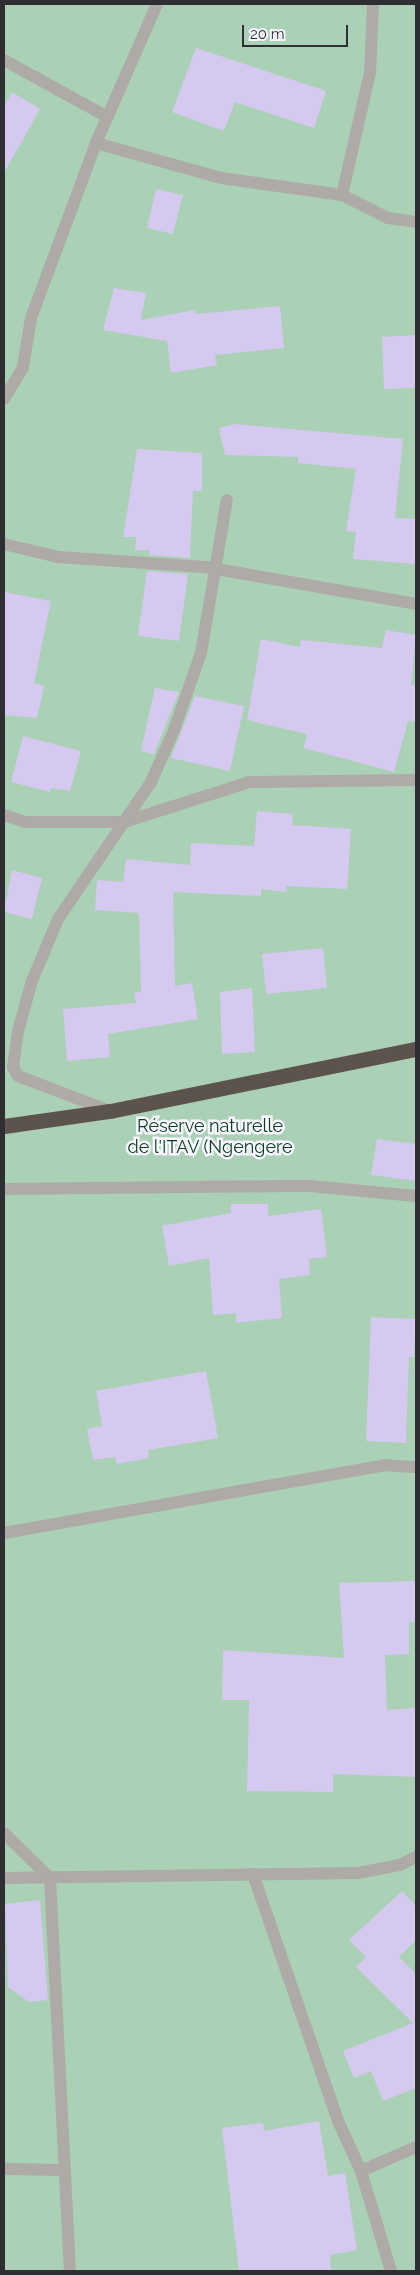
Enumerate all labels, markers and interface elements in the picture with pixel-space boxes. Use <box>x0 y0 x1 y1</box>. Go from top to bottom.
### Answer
scale bar <box>245 15 351 47</box>
text: 20 m <box>250 25 285 43</box>
park label: Réserve naturelle de l'ITAV (Ngengere <box>127 1116 293 1158</box>

